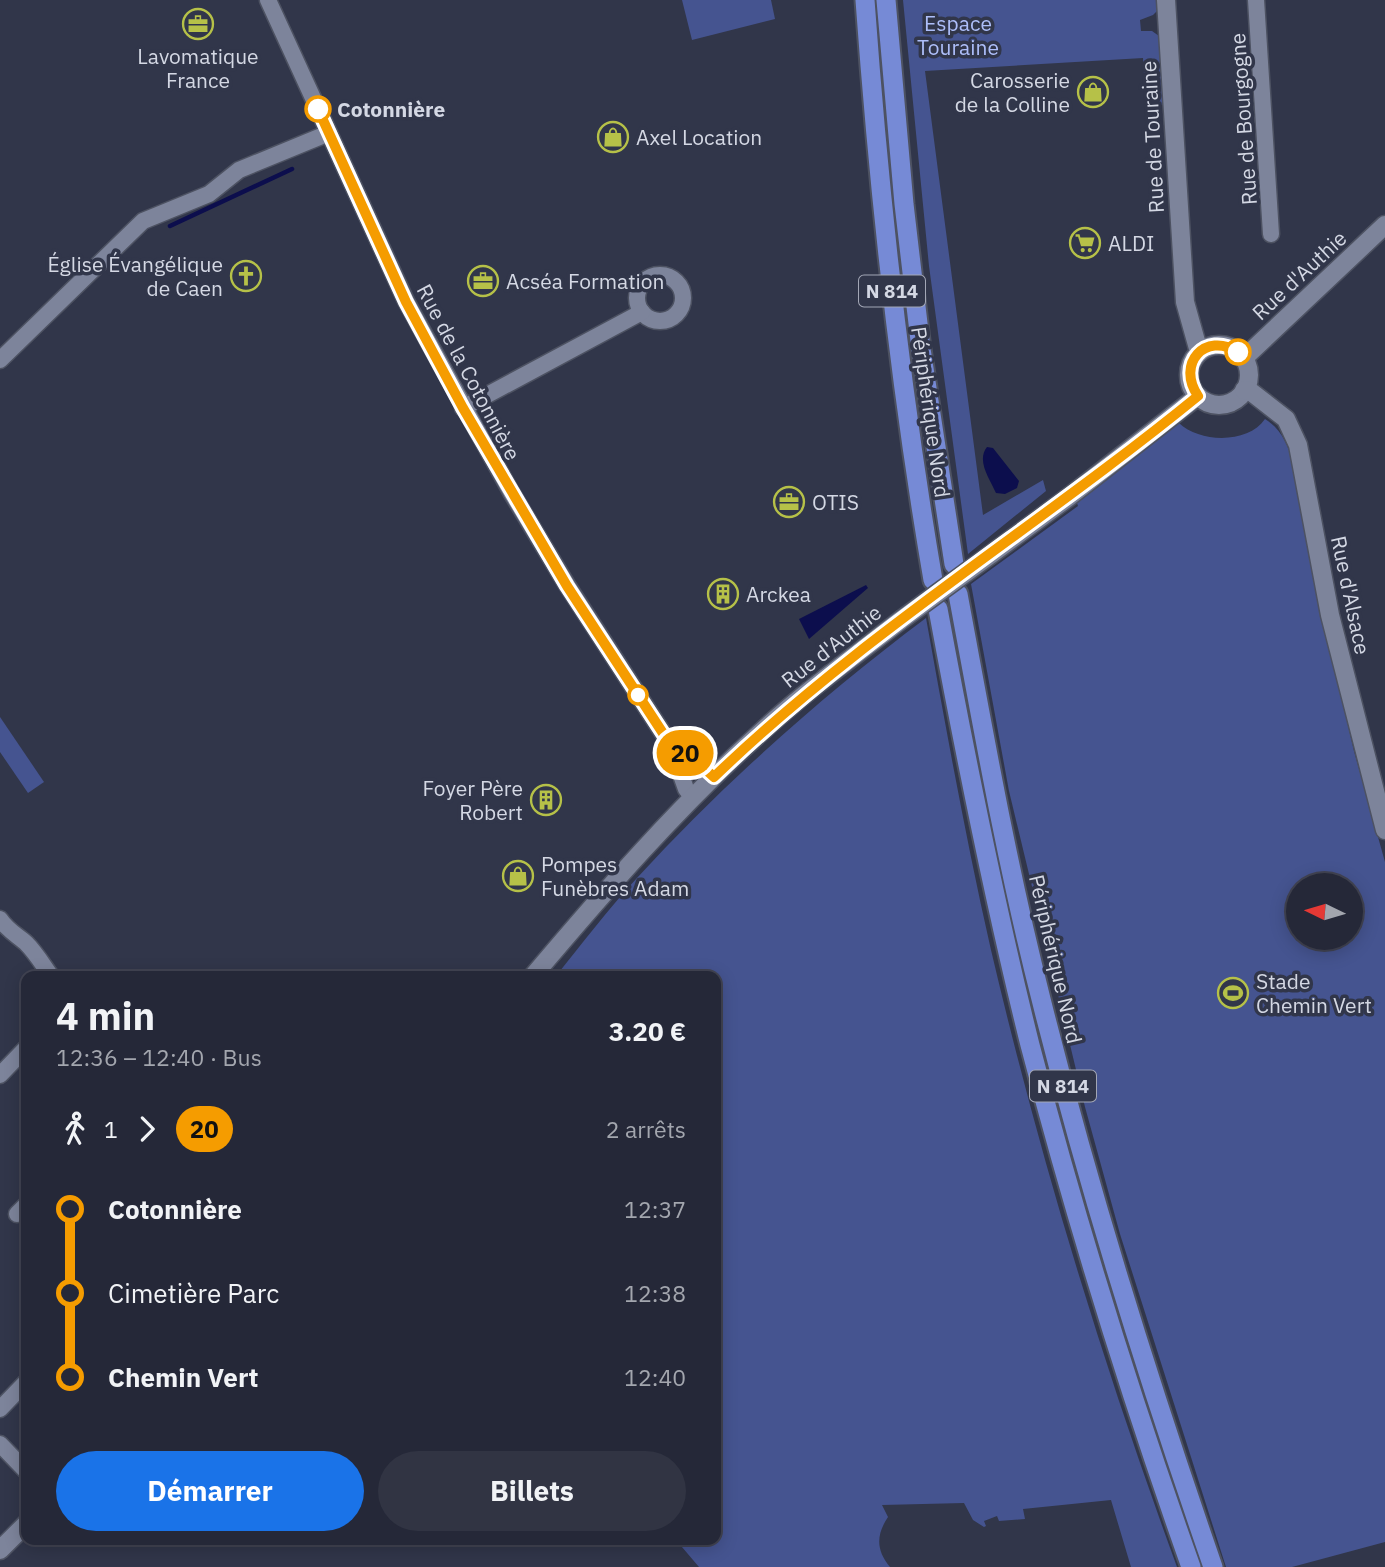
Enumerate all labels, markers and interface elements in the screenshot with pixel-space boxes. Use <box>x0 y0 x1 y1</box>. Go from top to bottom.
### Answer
office icon: Lavomatique France <box>181 7 215 41</box>
park label: Espace Touraine <box>917 9 999 61</box>
street label: Rue de Bourgogne <box>1223 32 1263 206</box>
place label: Lavomatique France <box>137 42 259 94</box>
street label: Rue de Touraine <box>1134 60 1170 214</box>
place label: Carosserie de la Colline <box>955 66 1070 118</box>
shop icon: Carosserie de la Colline <box>1076 75 1110 109</box>
place label: Cotonnière <box>337 95 445 123</box>
marker: Cotonnière <box>305 96 331 122</box>
shop icon: Axel Location <box>596 120 630 154</box>
place label: Axel Location <box>636 123 762 151</box>
street label: Rue d'Authie <box>1246 224 1352 326</box>
supermarket icon: ALDI <box>1068 226 1102 260</box>
place label: ALDI <box>1108 229 1154 257</box>
place label: Église Évangélique de Caen <box>47 250 223 302</box>
church icon: Église Évangélique de Caen <box>229 259 263 293</box>
office icon: Acséa Formation <box>466 264 500 298</box>
place label: Acséa Formation <box>506 267 665 295</box>
road number: N 814 <box>859 276 925 306</box>
street label: Rue de la Cotonnière <box>411 279 527 465</box>
street label: Périphérique Nord <box>905 325 957 499</box>
unlabelled marker <box>1225 339 1251 365</box>
office icon: OTIS <box>772 485 806 519</box>
place label: OTIS <box>812 488 859 516</box>
street label: Rue d'Alsace <box>1325 533 1377 657</box>
building icon: Arckea <box>706 577 740 611</box>
place label: Arckea <box>746 580 811 608</box>
street label: Rue d'Authie <box>775 598 887 694</box>
unlabelled marker <box>628 685 648 705</box>
line badge: 20 <box>654 730 716 776</box>
text: 20 <box>671 737 699 769</box>
place label: Foyer Père Robert <box>423 774 523 826</box>
building icon: Foyer Père Robert <box>529 783 563 817</box>
place label: Pompes Funèbres Adam <box>541 850 689 902</box>
shop icon: Pompes Funèbres Adam <box>501 859 535 893</box>
street label: Périphérique Nord <box>1023 872 1089 1046</box>
north arrow <box>1286 873 1363 950</box>
map controls <box>1286 873 1363 950</box>
place label: Stade Chemin Vert <box>1256 967 1372 1019</box>
sports icon: Stade Chemin Vert <box>1216 976 1250 1010</box>
text: 4 min <box>56 991 155 1040</box>
text: 3.20 € <box>609 1014 686 1048</box>
text: 12:36 – 12:40 · Bus <box>56 1042 262 1072</box>
road number: N 814 <box>1030 1070 1096 1102</box>
icon: walk <box>56 1110 94 1148</box>
icon: forward <box>128 1110 166 1148</box>
text: 20 <box>190 1113 219 1145</box>
text: 1 <box>104 1114 118 1144</box>
text: 2 arrêts <box>606 1114 686 1144</box>
text: Cotonnière <box>108 1192 242 1226</box>
text: 12:37 <box>624 1194 686 1224</box>
text: Cimetière Parc <box>108 1276 279 1310</box>
text: 12:38 <box>624 1278 686 1308</box>
text: Chemin Vert <box>108 1360 259 1394</box>
text: 12:40 <box>624 1362 686 1392</box>
button: Démarrer <box>56 1451 364 1531</box>
button: Billets <box>378 1451 686 1531</box>

